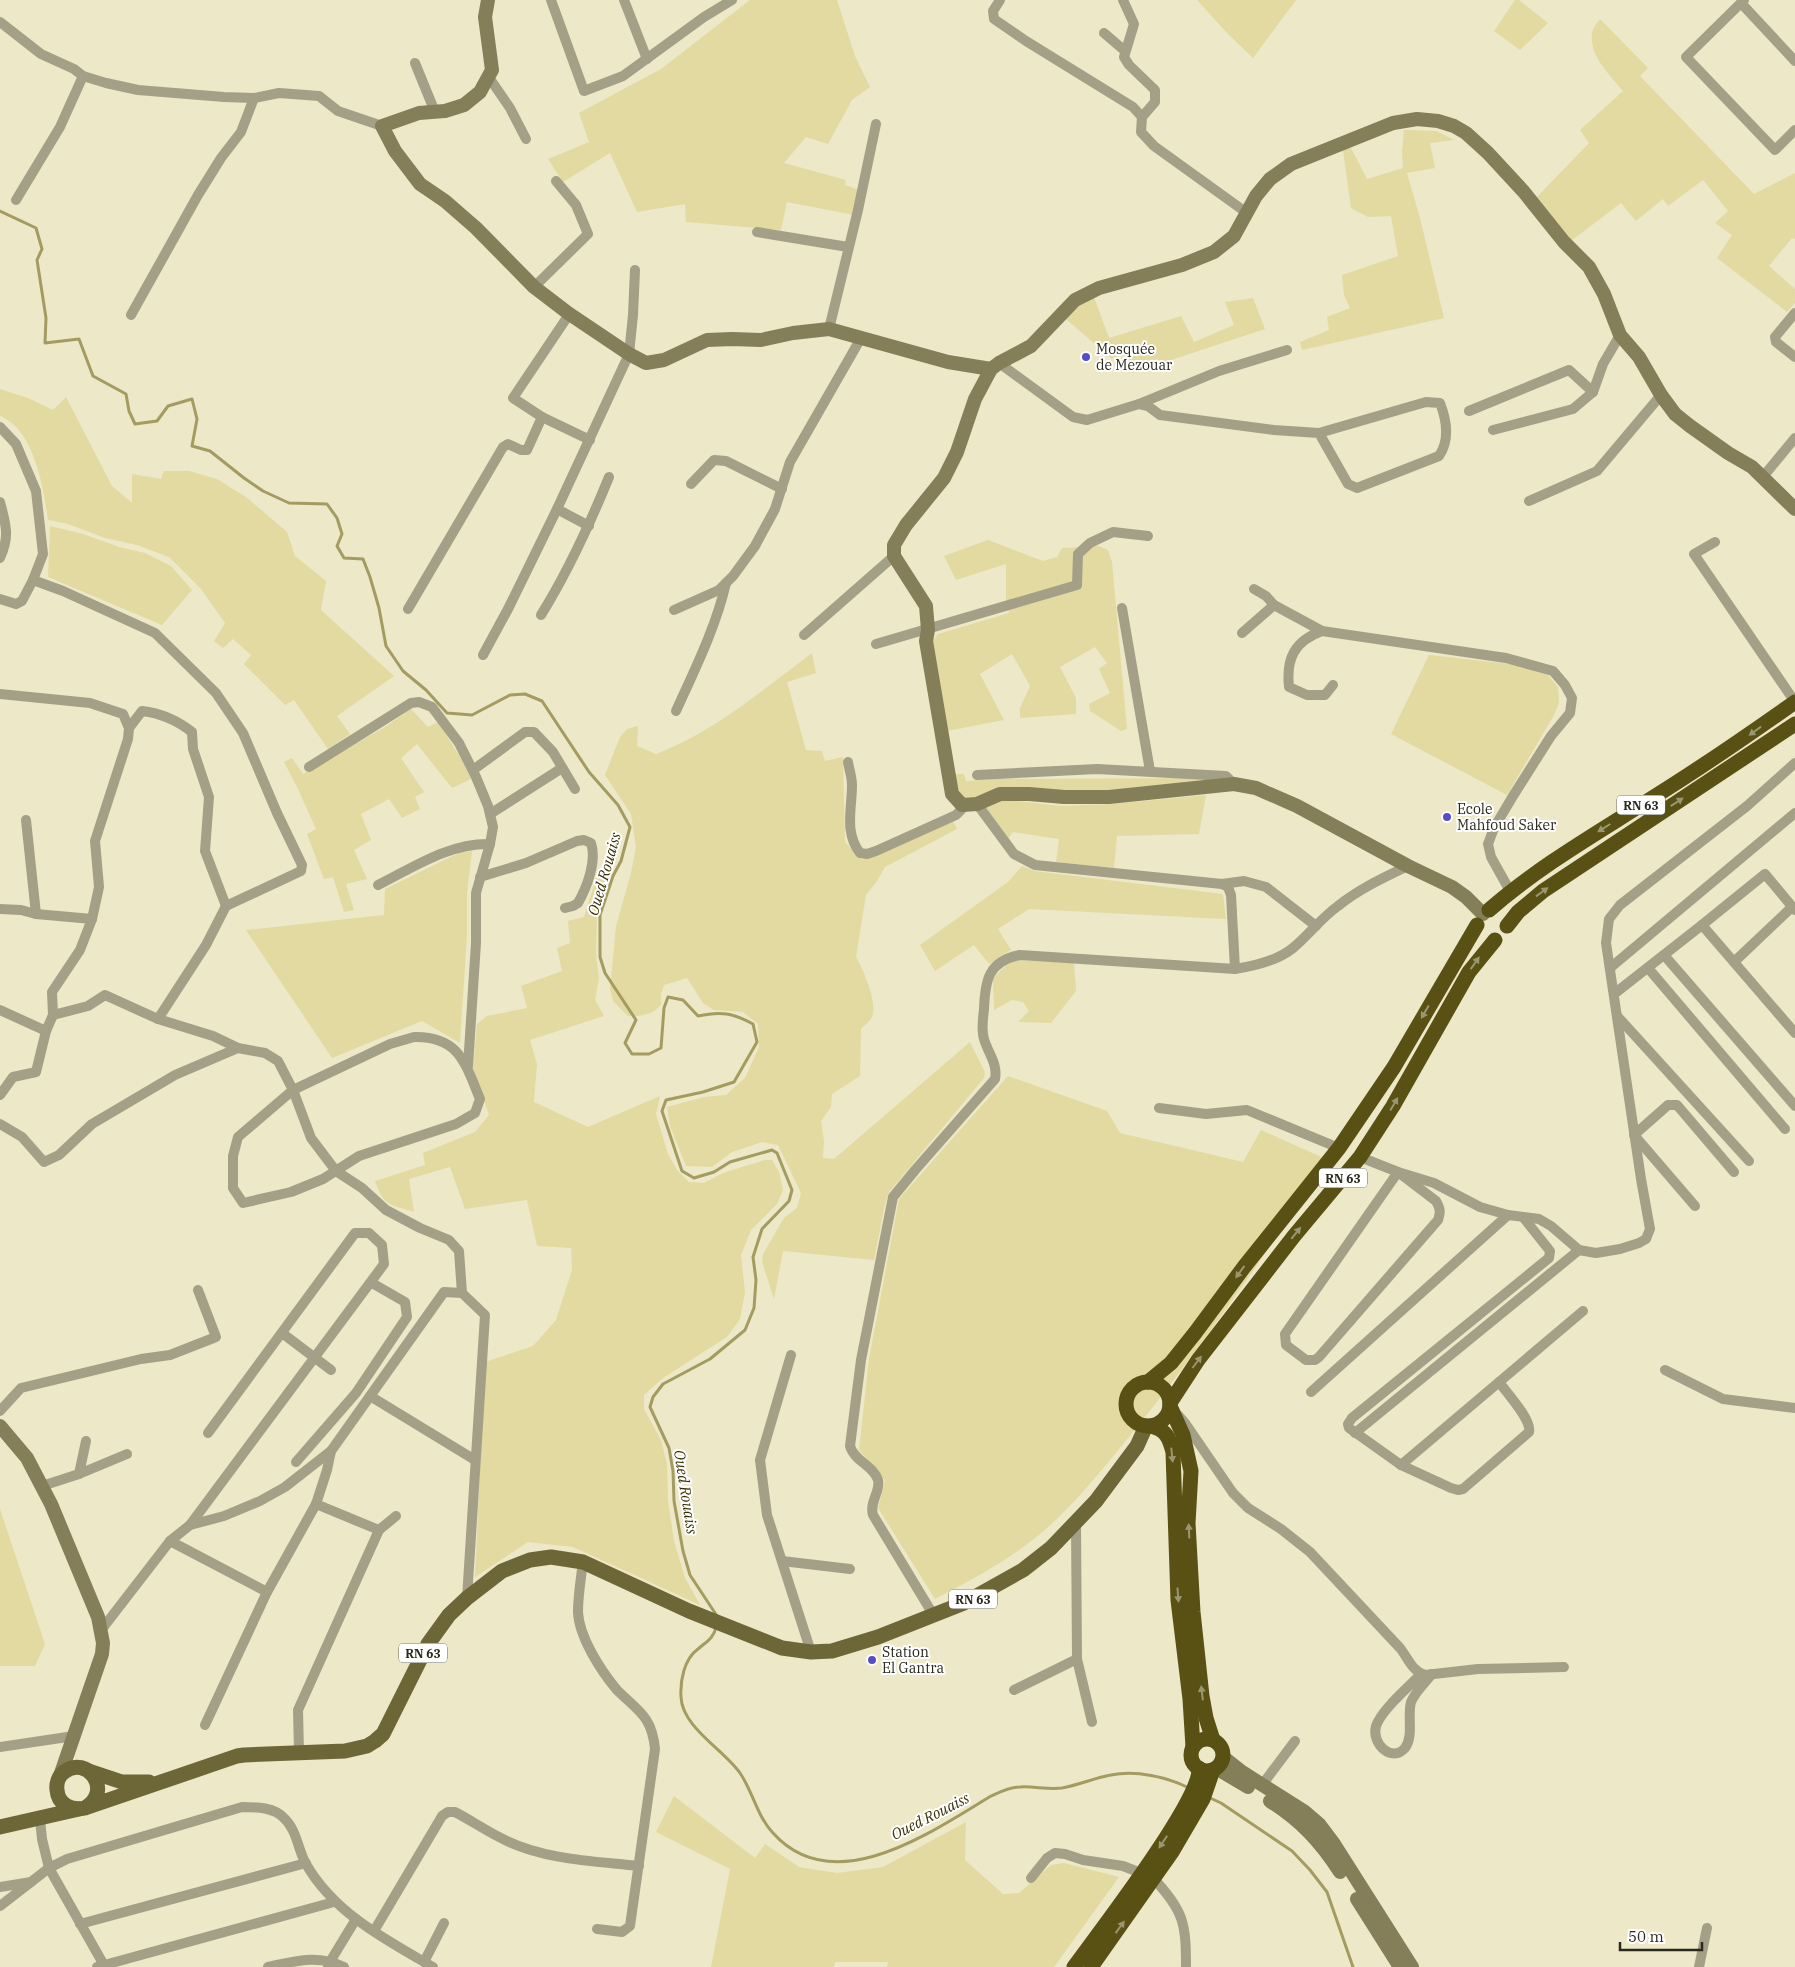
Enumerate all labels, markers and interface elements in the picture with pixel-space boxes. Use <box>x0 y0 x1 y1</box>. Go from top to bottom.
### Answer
place label: Mosquée de Mezouar <box>1096 340 1173 374</box>
marker: Mosquée de Mezouar <box>1080 351 1092 363</box>
one-way arrow <box>1748 726 1762 736</box>
road number: RN 63 <box>1617 796 1665 814</box>
one-way arrow <box>1670 797 1684 807</box>
place label: Ecole Mahfoud Saker <box>1457 800 1557 834</box>
marker: Ecole Mahfoud Saker <box>1441 811 1453 823</box>
one-way arrow <box>1598 824 1611 833</box>
water label: Oued Rouaiss <box>583 830 625 918</box>
one-way arrow <box>1535 887 1548 897</box>
one-way arrow <box>1470 956 1480 970</box>
one-way arrow <box>1421 1005 1430 1019</box>
one-way arrow <box>1390 1097 1398 1112</box>
road number: RN 63 <box>1319 1168 1367 1188</box>
one-way arrow <box>1291 1227 1302 1240</box>
one-way arrow <box>1235 1265 1245 1279</box>
one-way arrow <box>1191 1356 1202 1369</box>
one-way arrow <box>1168 1447 1176 1463</box>
water label: Oued Rouaiss <box>670 1448 702 1536</box>
one-way arrow <box>1184 1523 1192 1539</box>
one-way arrow <box>1174 1588 1182 1604</box>
road number: RN 63 <box>949 1590 997 1608</box>
place label: Station El Gantra <box>882 1643 944 1677</box>
road number: RN 63 <box>399 1644 447 1662</box>
marker: Station El Gantra <box>866 1654 878 1666</box>
one-way arrow <box>1198 1684 1206 1700</box>
water label: Oued Rouaiss <box>888 1788 973 1844</box>
one-way arrow <box>1158 1835 1168 1849</box>
one-way arrow <box>1115 1920 1125 1934</box>
scale bar <box>1620 1920 1702 1952</box>
text: 50 m <box>1628 1927 1664 1946</box>

